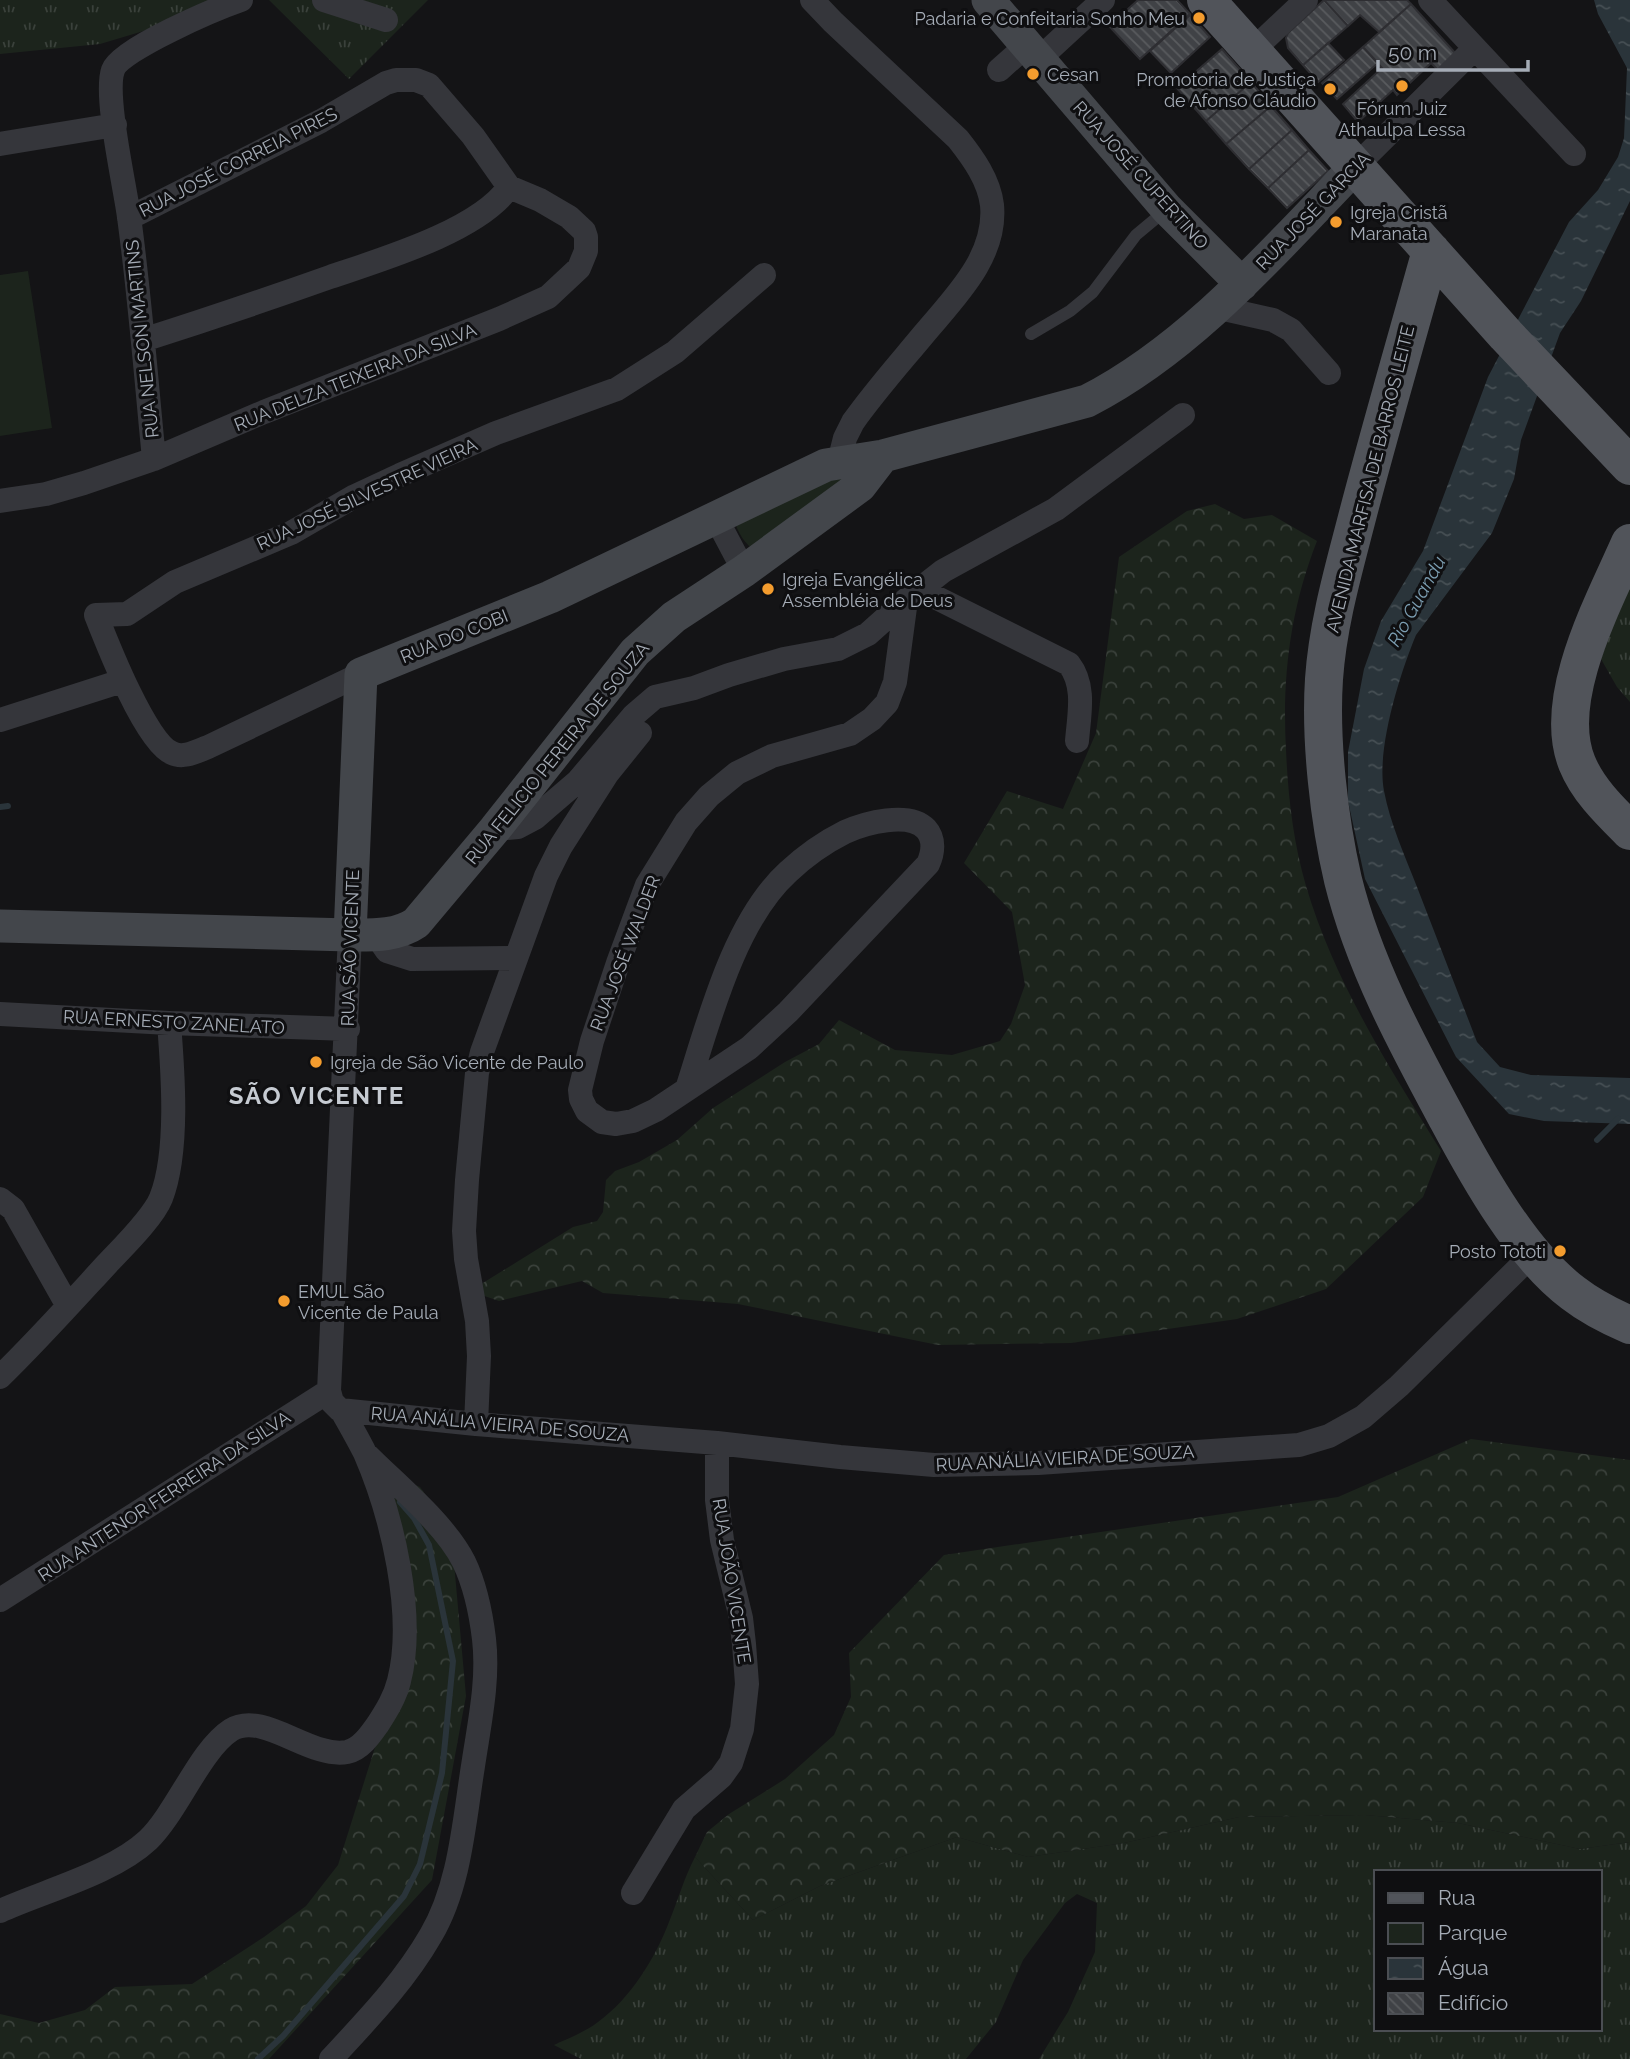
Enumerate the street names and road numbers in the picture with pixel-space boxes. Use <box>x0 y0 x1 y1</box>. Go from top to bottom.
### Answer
street label: RUA JOSÉ CUPERTINO <box>1069 96 1214 253</box>
street label: RUA JOSÉ CORREIA PIRES <box>135 102 341 221</box>
street label: RUA JOSÉ GARCIA <box>1251 147 1374 274</box>
street label: RUA NELSON MARTINS <box>121 239 163 439</box>
street label: RUA DELZA TEIXEIRA DA SILVA <box>231 319 479 435</box>
street label: AVENIDA MARFISA DE BARROS LEITE <box>1322 323 1418 635</box>
street label: RUA JOSÉ SILVESTRE VIEIRA <box>253 433 481 554</box>
street label: RUA DO COBI <box>397 605 511 667</box>
street label: RUA FELICIO PEREIRA DE SOUZA <box>461 638 653 868</box>
street label: RUA SÃO VICENTE <box>337 869 363 1027</box>
street label: RUA JOSÉ WALDER <box>585 872 664 1034</box>
street label: RUA ERNESTO ZANELATO <box>63 1006 285 1038</box>
street label: RUA ANÁLIA VIEIRA DE SOUZA <box>370 1401 630 1446</box>
street label: RUA ANTENOR FERREIRA DA SILVA <box>34 1406 294 1586</box>
street label: RUA ANÁLIA VIEIRA DE SOUZA <box>935 1440 1195 1475</box>
street label: RUA JOÃO VICENTE <box>709 1497 755 1665</box>

